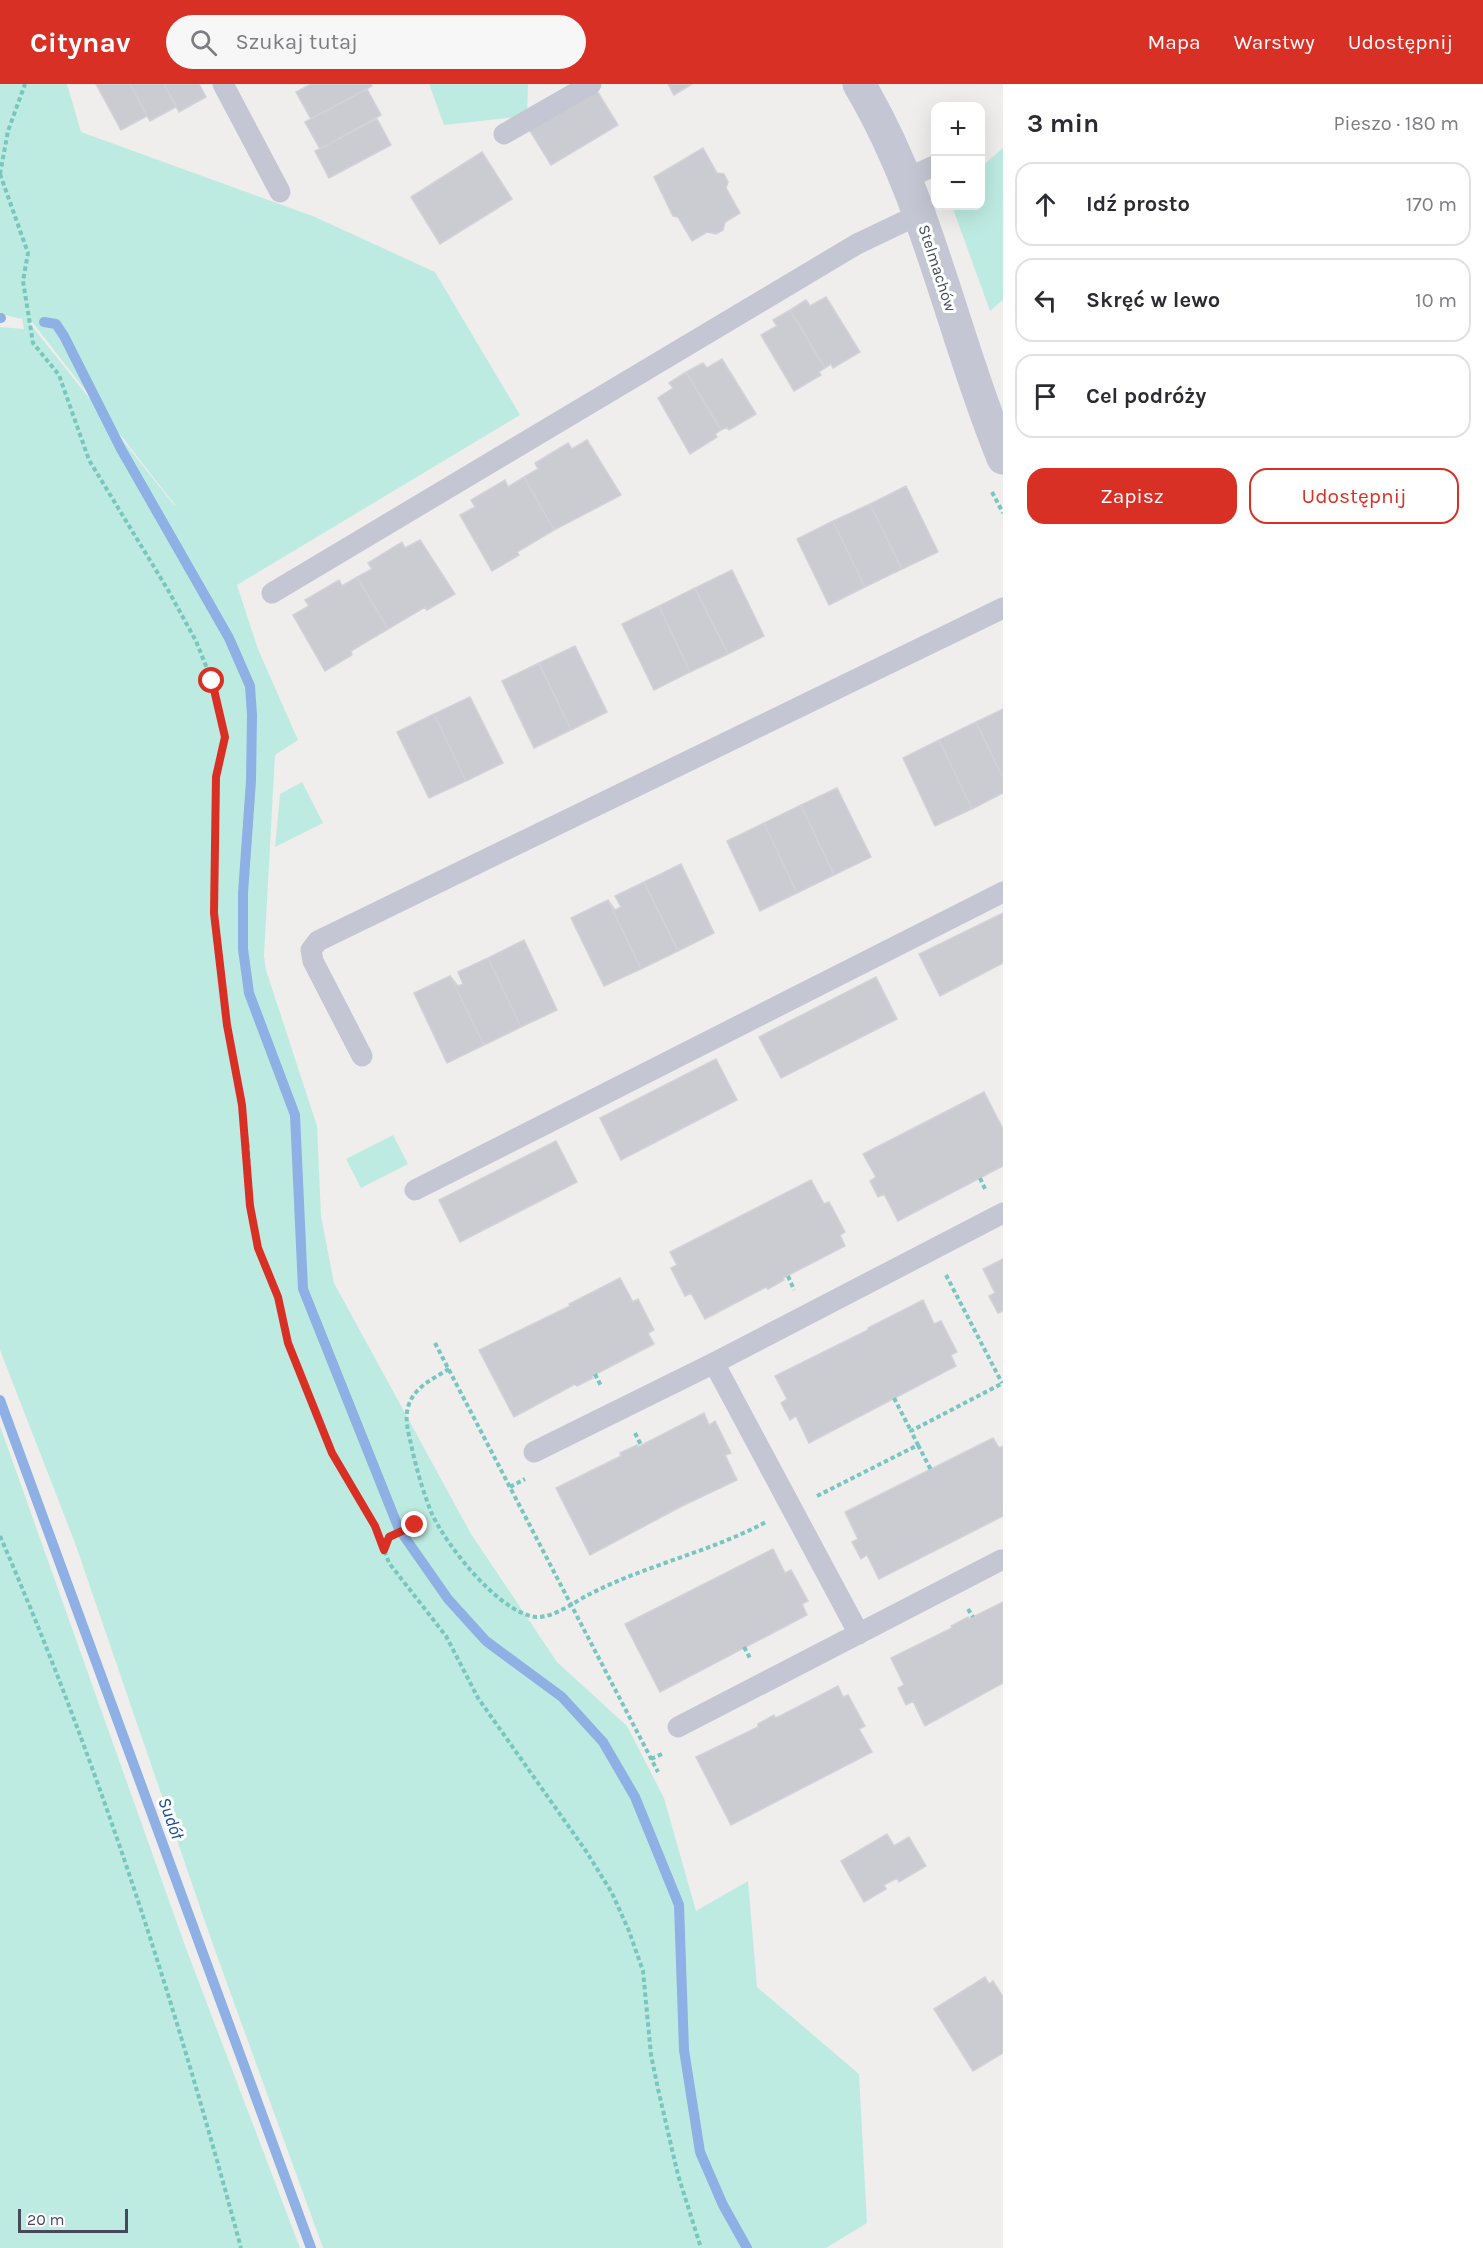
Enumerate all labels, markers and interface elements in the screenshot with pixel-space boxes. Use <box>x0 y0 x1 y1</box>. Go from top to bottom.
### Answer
search box <box>166 15 586 69</box>
text: Citynav <box>30 26 130 59</box>
icon: search <box>187 26 220 59</box>
text: Szukaj tutaj <box>235 29 358 55</box>
text: Mapa <box>1147 30 1201 54</box>
text: Warstwy <box>1234 30 1315 54</box>
text: Udostępnij <box>1348 30 1453 54</box>
map controls <box>931 102 985 210</box>
button: + <box>931 102 985 156</box>
text: 3 min <box>1027 108 1099 139</box>
text: Pieszo · 180 m <box>1333 112 1459 135</box>
button: − <box>931 156 985 210</box>
icon: ahead <box>1029 188 1062 221</box>
text: Idź prosto <box>1086 191 1190 217</box>
text: 170 m <box>1406 193 1457 216</box>
street label: Stelmachów <box>915 222 961 314</box>
icon: left <box>1029 284 1062 317</box>
text: Skręć w lewo <box>1086 287 1220 313</box>
text: 10 m <box>1415 289 1457 312</box>
icon: arrive <box>1029 380 1062 413</box>
text: Cel podróży <box>1086 383 1206 409</box>
button: Zapisz <box>1027 468 1237 524</box>
button: Udostępnij <box>1249 468 1459 524</box>
route start <box>198 667 224 693</box>
route end <box>401 1511 427 1537</box>
water label: Sudół <box>153 1794 189 1843</box>
scale bar <box>18 2206 128 2234</box>
text: 20 m <box>27 2210 65 2229</box>

